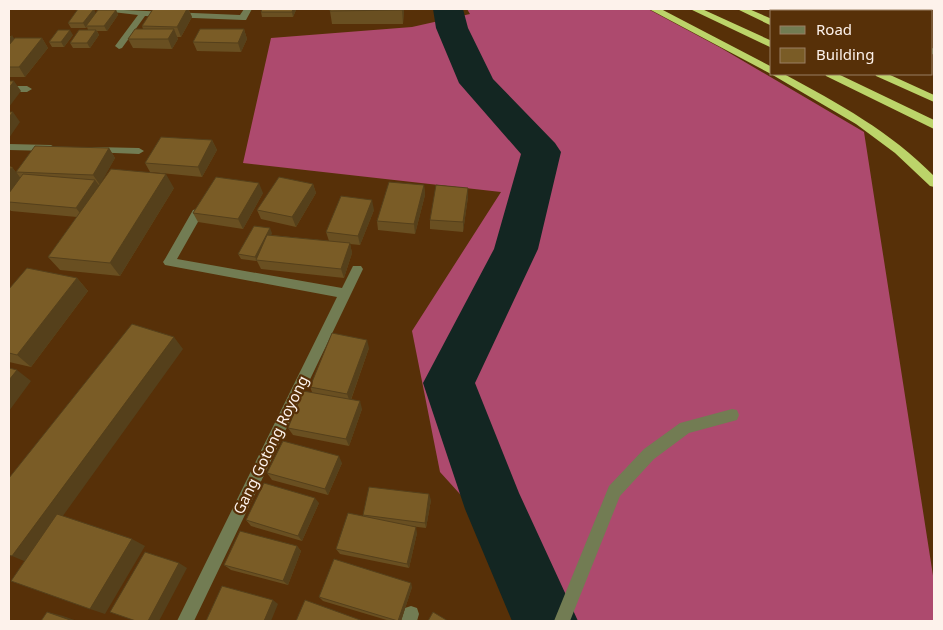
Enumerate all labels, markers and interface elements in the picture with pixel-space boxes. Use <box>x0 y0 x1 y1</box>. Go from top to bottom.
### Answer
legend <box>770 10 933 75</box>
text: Road <box>816 19 852 39</box>
text: Building <box>816 44 874 64</box>
street label: Gang Gotong Royong <box>228 372 312 517</box>

